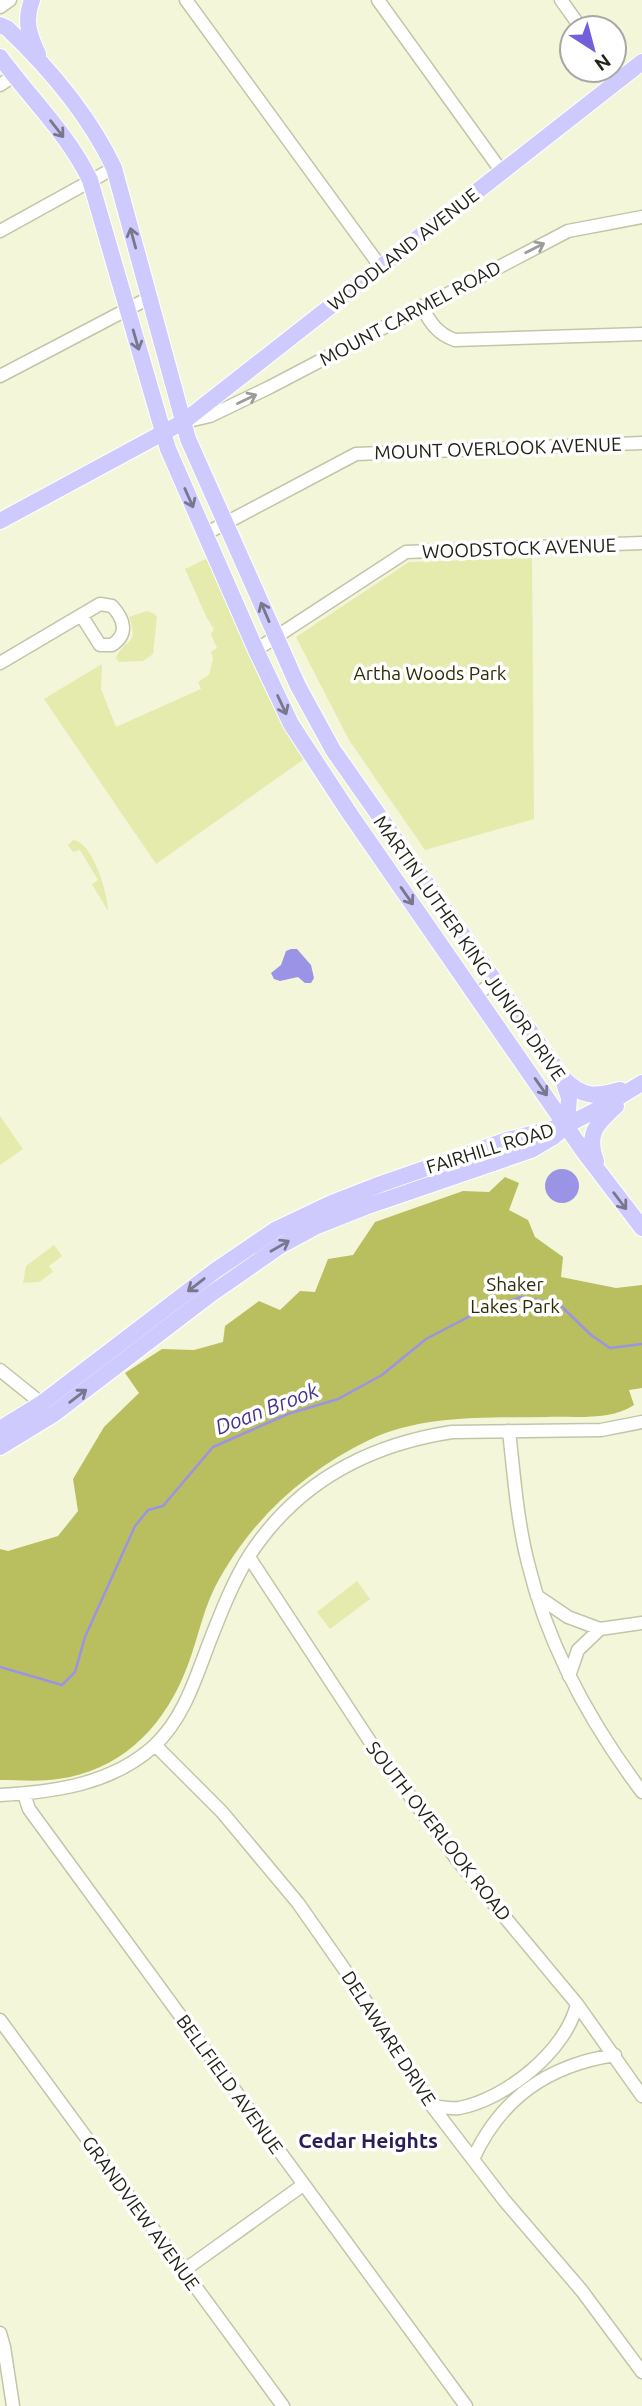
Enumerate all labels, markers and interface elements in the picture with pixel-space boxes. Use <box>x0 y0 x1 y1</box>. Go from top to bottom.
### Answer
north arrow <box>558 14 628 84</box>
text: N <box>591 50 615 76</box>
one-way arrow <box>49 120 64 138</box>
street label: WOODLAND AVENUE <box>323 183 483 315</box>
one-way arrow <box>126 227 139 250</box>
one-way arrow <box>524 240 545 254</box>
street label: MOUNT CARMEL ROAD <box>316 256 504 370</box>
one-way arrow <box>130 329 143 351</box>
one-way arrow <box>236 391 257 405</box>
street label: MOUNT OVERLOOK AVENUE <box>374 433 622 463</box>
one-way arrow <box>184 487 197 508</box>
street label: WOODSTOCK AVENUE <box>422 534 616 562</box>
one-way arrow <box>258 602 271 624</box>
park label: Artha Woods Park <box>354 662 507 684</box>
one-way arrow <box>277 695 290 716</box>
street label: MARTIN LUTHER KING JUNIOR DRIVE <box>370 811 570 1085</box>
one-way arrow <box>400 885 414 905</box>
one-way arrow <box>534 1077 548 1097</box>
street label: FAIRHILL ROAD <box>424 1118 556 1178</box>
one-way arrow <box>613 1191 628 1210</box>
one-way arrow <box>270 1239 290 1253</box>
park label: Shaker Lakes Park <box>470 1273 560 1317</box>
one-way arrow <box>187 1278 206 1293</box>
water label: Doan Brook <box>212 1377 322 1439</box>
one-way arrow <box>68 1389 87 1404</box>
street label: SOUTH OVERLOOK ROAD <box>362 1737 516 1925</box>
street label: DELAWARE DRIVE <box>337 1967 441 2109</box>
street label: BELLFIELD AVENUE <box>172 2010 288 2158</box>
district label: Cedar Heights <box>298 2128 438 2152</box>
street label: GRANDVIEW AVENUE <box>78 2132 204 2294</box>

